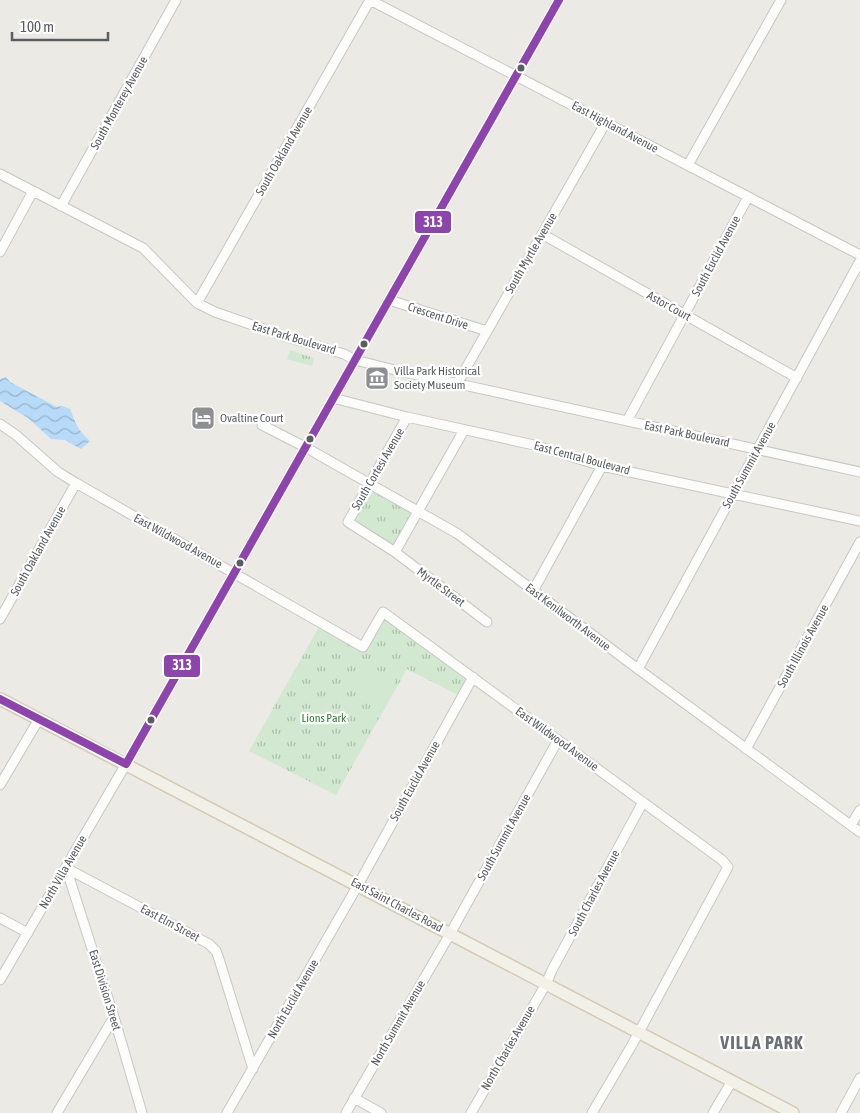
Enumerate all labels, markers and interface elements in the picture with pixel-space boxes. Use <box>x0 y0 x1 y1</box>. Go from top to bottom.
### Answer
scale bar <box>12 10 109 42</box>
text: 100 m <box>20 18 54 35</box>
street label: South Monterey Avenue <box>88 54 150 152</box>
unlabelled marker <box>516 63 526 73</box>
street label: East Highland Avenue <box>569 98 661 156</box>
street label: South Oakland Avenue <box>253 104 315 198</box>
line badge: 313 <box>414 210 452 234</box>
street label: South Myrtle Avenue <box>502 210 560 296</box>
street label: South Euclid Avenue <box>689 213 743 299</box>
text: 313 <box>423 214 443 230</box>
street label: Astor Court <box>645 288 694 324</box>
street label: Crescent Drive <box>406 300 470 332</box>
street label: East Park Boulevard <box>250 319 338 357</box>
unlabelled marker <box>359 339 369 349</box>
place label: Villa Park Historical Society Museum <box>394 364 481 392</box>
museum icon: Villa Park Historical Society Museum <box>364 365 390 391</box>
hotel icon: Ovaltine Court <box>190 405 216 431</box>
place label: Ovaltine Court <box>220 411 284 425</box>
street label: East Park Boulevard <box>643 418 731 450</box>
street label: South Summit Avenue <box>719 419 779 511</box>
street label: South Cortesi Avenue <box>349 425 407 513</box>
unlabelled marker <box>305 434 315 444</box>
street label: East Central Boulevard <box>532 438 632 478</box>
street label: South Oakland Avenue <box>8 504 68 598</box>
street label: East Wildwood Avenue <box>131 511 225 571</box>
unlabelled marker <box>235 558 245 568</box>
street label: Myrtle Street <box>414 564 468 610</box>
street label: East Kenilworth Avenue <box>523 580 613 654</box>
street label: South Illinois Avenue <box>774 602 832 690</box>
line badge: 313 <box>163 654 201 678</box>
text: 313 <box>172 657 192 673</box>
street label: East Wildwood Avenue <box>513 704 601 774</box>
park label: Lions Park <box>302 711 347 725</box>
unlabelled marker <box>146 715 156 725</box>
street label: South Euclid Avenue <box>387 739 443 823</box>
street label: South Summit Avenue <box>474 791 534 883</box>
street label: North Villa Avenue <box>36 833 90 911</box>
street label: South Charles Avenue <box>565 848 623 938</box>
street label: East Saint Charles Road <box>349 875 445 935</box>
street label: East Elm Street <box>138 902 202 945</box>
street label: East Division Street <box>86 948 124 1033</box>
street label: North Euclid Avenue <box>265 957 321 1041</box>
street label: North Summit Avenue <box>368 978 428 1068</box>
street label: North Charles Avenue <box>478 1003 538 1093</box>
district label: VILLA PARK <box>719 1032 804 1053</box>

